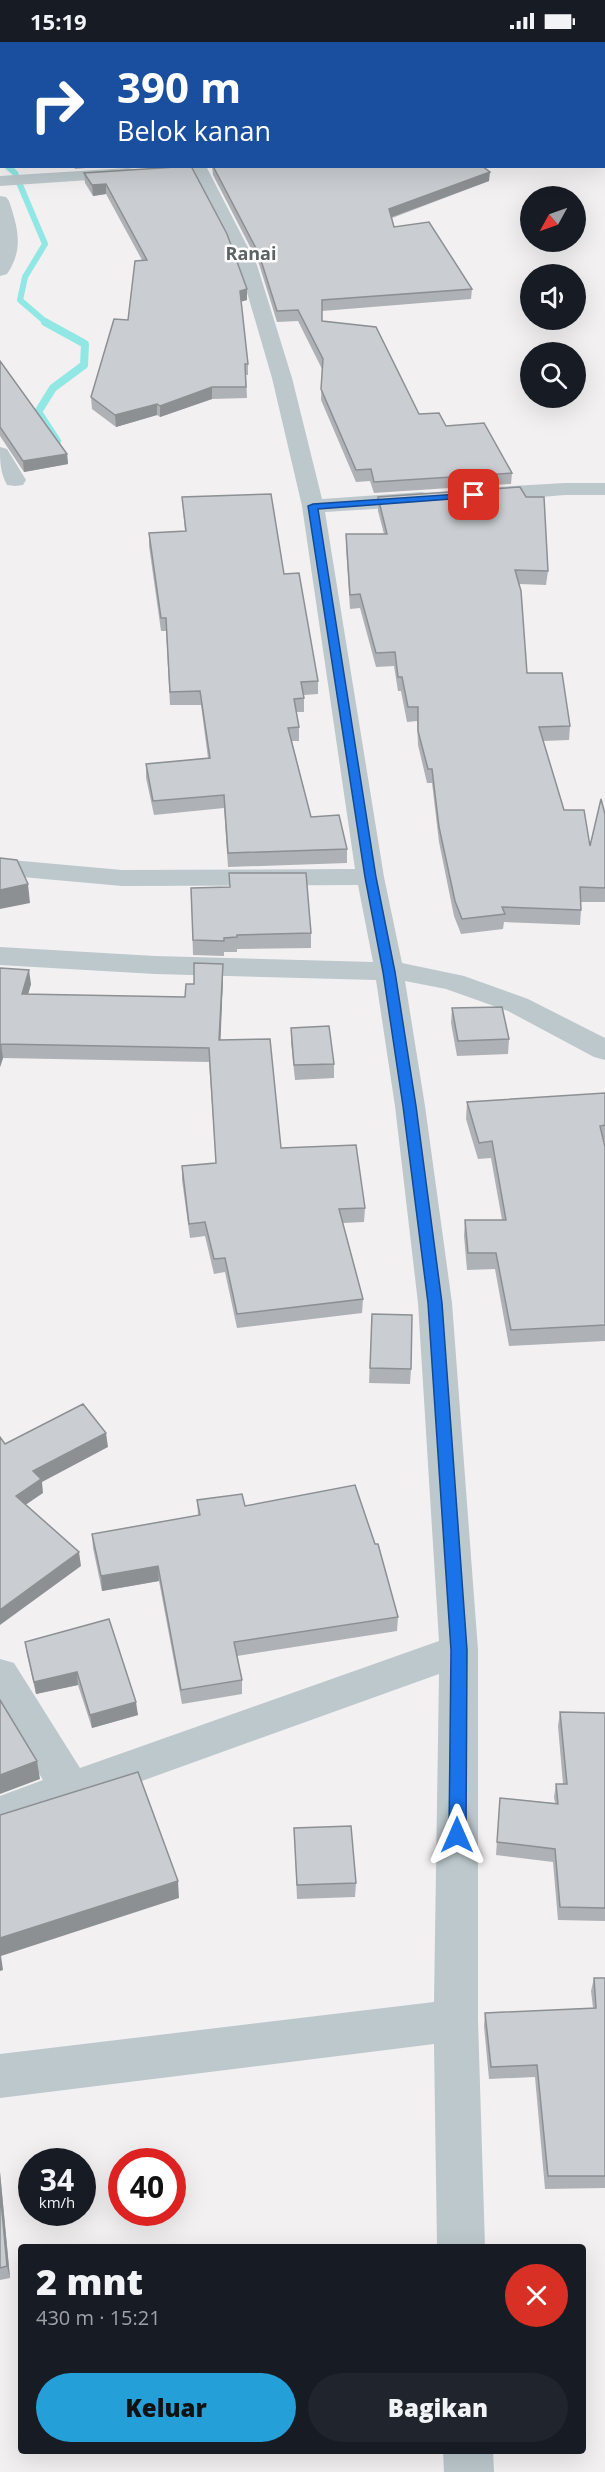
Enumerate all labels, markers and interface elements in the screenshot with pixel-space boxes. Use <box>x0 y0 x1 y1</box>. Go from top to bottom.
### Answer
text: 15:19 <box>30 6 87 36</box>
text: 390 m <box>117 58 241 115</box>
icon: right <box>18 66 96 144</box>
text: Belok kanan <box>117 112 271 149</box>
north arrow <box>520 186 586 252</box>
map controls <box>520 186 586 408</box>
district label: Ranai <box>226 241 276 265</box>
button: sound <box>520 264 586 330</box>
button: search <box>520 342 586 408</box>
pin <box>448 469 499 520</box>
icon: arrive <box>457 478 490 511</box>
position arrow <box>425 1803 489 1867</box>
speed limit sign: 40 <box>108 2148 186 2226</box>
text: 34 <box>40 2159 74 2200</box>
text: km/h <box>39 2192 75 2212</box>
text: 2 mnt <box>36 2257 143 2306</box>
button: close <box>505 2264 568 2327</box>
text: 430 m · 15:21 <box>36 2304 161 2331</box>
button: Keluar <box>36 2373 296 2442</box>
button: Bagikan <box>308 2373 568 2442</box>

